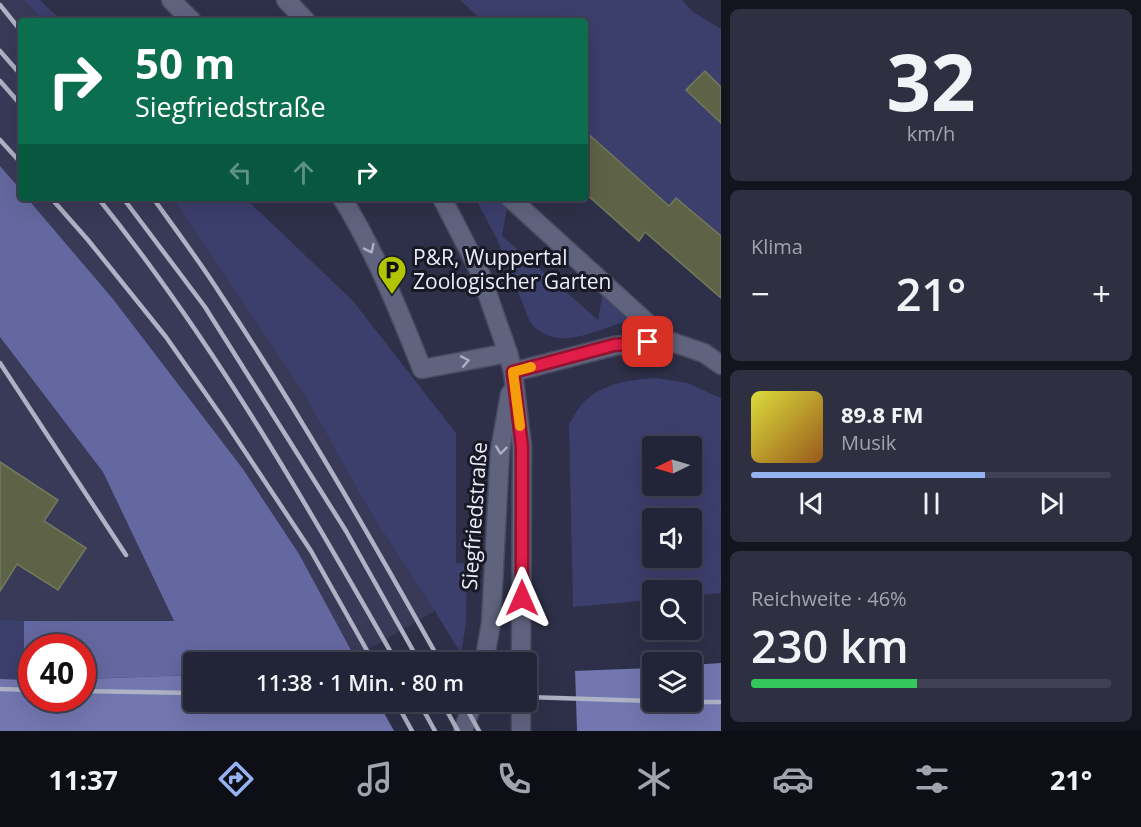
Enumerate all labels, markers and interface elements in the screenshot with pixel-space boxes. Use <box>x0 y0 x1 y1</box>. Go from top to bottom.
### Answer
text: 32 <box>886 28 976 134</box>
text: 50 m <box>135 34 235 91</box>
icon: right <box>36 42 114 120</box>
text: Siegfriedstraße <box>135 88 326 125</box>
text: km/h <box>907 120 955 147</box>
icon: left <box>224 156 257 189</box>
icon: ahead <box>287 156 320 189</box>
icon: right <box>350 156 383 189</box>
text: Klima <box>751 233 803 260</box>
one-way arrow <box>362 243 374 254</box>
place label: P&R, Wuppertal Zoologischer Garten <box>413 243 611 295</box>
parking icon: P&R, Wuppertal Zoologischer Garten <box>376 254 408 296</box>
text: 21° <box>896 263 966 324</box>
text: − <box>751 271 770 316</box>
text: + <box>1092 271 1111 316</box>
pin <box>622 316 673 367</box>
icon: arrive <box>631 325 664 358</box>
one-way arrow <box>460 355 470 368</box>
text: 89.8 FM <box>841 399 924 429</box>
text: Musik <box>841 429 896 456</box>
north arrow <box>642 436 702 496</box>
map controls <box>642 436 702 712</box>
street label: Siegfriedstraße <box>455 441 493 591</box>
one-way arrow <box>495 446 508 455</box>
icon: previous <box>795 487 828 520</box>
icon: pause <box>915 487 948 520</box>
icon: next <box>1035 487 1068 520</box>
button: sound <box>642 508 702 568</box>
position arrow <box>490 566 554 630</box>
button: search <box>642 580 702 640</box>
text: Reichweite · 46% <box>751 585 907 612</box>
text: 230 km <box>751 615 909 676</box>
speed limit sign: 40 <box>18 634 96 712</box>
button: layers <box>642 652 702 712</box>
text: 11:38 · 1 Min. · 80 m <box>256 667 464 697</box>
icon: directions <box>215 758 257 800</box>
icon: music <box>354 758 396 800</box>
icon: phone <box>493 758 535 800</box>
icon: climate <box>633 758 675 800</box>
icon: car <box>772 758 814 800</box>
icon: filters <box>911 758 953 800</box>
text: 11:37 <box>49 761 118 798</box>
text: 21° <box>1050 761 1092 798</box>

